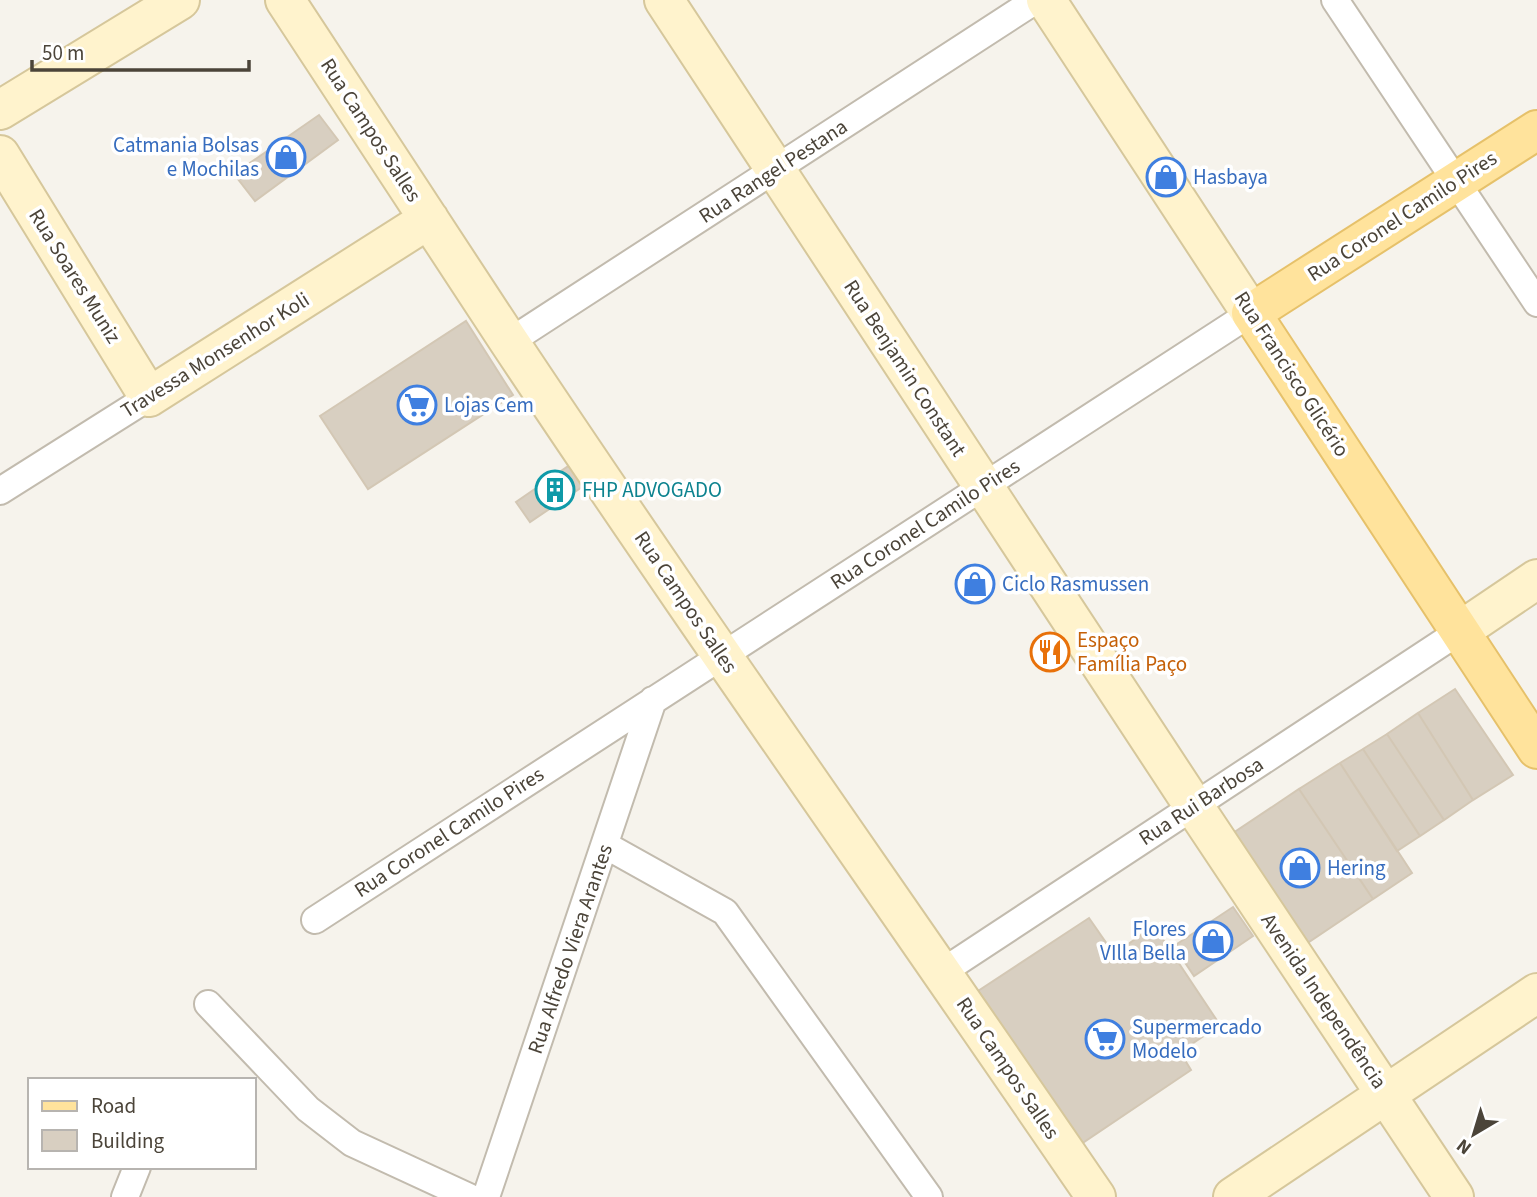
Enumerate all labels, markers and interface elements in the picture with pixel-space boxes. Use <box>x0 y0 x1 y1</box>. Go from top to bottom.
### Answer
scale bar <box>32 28 248 72</box>
text: 50 m <box>42 38 84 68</box>
street label: Rua Campos Salles <box>313 52 429 208</box>
street label: Rua Rangel Pestana <box>693 112 853 230</box>
place label: Catmania Bolsas e Mochilas <box>113 130 259 184</box>
shop icon: Catmania Bolsas e Mochilas <box>265 136 307 178</box>
street label: Rua Coronel Camilo Pires <box>1301 143 1503 289</box>
shop icon: Hasbaya <box>1145 156 1187 198</box>
place label: Hasbaya <box>1193 162 1268 192</box>
street label: Rua Soares Muniz <box>22 203 129 349</box>
street label: Rua Benjamin Constant <box>836 274 974 462</box>
street label: Travessa Monsenhor Koli <box>115 285 315 425</box>
street label: Rua Francisco Glicério <box>1227 285 1357 463</box>
supermarket icon: Lojas Cem <box>396 384 438 426</box>
place label: Lojas Cem <box>444 390 534 420</box>
street label: Rua Coronel Camilo Pires <box>824 451 1026 597</box>
building icon: FHP ADVOGADO <box>534 469 576 511</box>
place label: FHP ADVOGADO <box>582 475 722 505</box>
street label: Rua Campos Salles <box>627 525 745 679</box>
shop icon: Ciclo Rasmussen <box>954 563 996 605</box>
place label: Ciclo Rasmussen <box>1002 569 1149 599</box>
place label: Espaço Família Paço <box>1077 625 1187 679</box>
restaurant icon: Espaço Família Paço <box>1029 631 1071 673</box>
street label: Rua Rui Barbosa <box>1133 749 1269 853</box>
street label: Rua Coronel Camilo Pires <box>348 759 550 905</box>
street label: Rua Alfredo Viera Arantes <box>520 840 620 1058</box>
shop icon: Hering <box>1279 847 1321 889</box>
place label: Hering <box>1327 853 1386 883</box>
street label: Avenida Independência <box>1254 907 1394 1095</box>
place label: Flores VIlla Bella <box>1100 914 1186 968</box>
shop icon: Flores VIlla Bella <box>1192 920 1234 962</box>
street label: Rua Campos Salles <box>949 991 1067 1145</box>
place label: Supermercado Modelo <box>1132 1012 1262 1066</box>
supermarket icon: Supermercado Modelo <box>1084 1018 1126 1060</box>
legend <box>28 1078 256 1169</box>
text: Road <box>91 1091 136 1121</box>
north arrow <box>1439 1099 1509 1169</box>
text: Building <box>91 1126 165 1156</box>
text: N <box>1451 1132 1478 1161</box>

